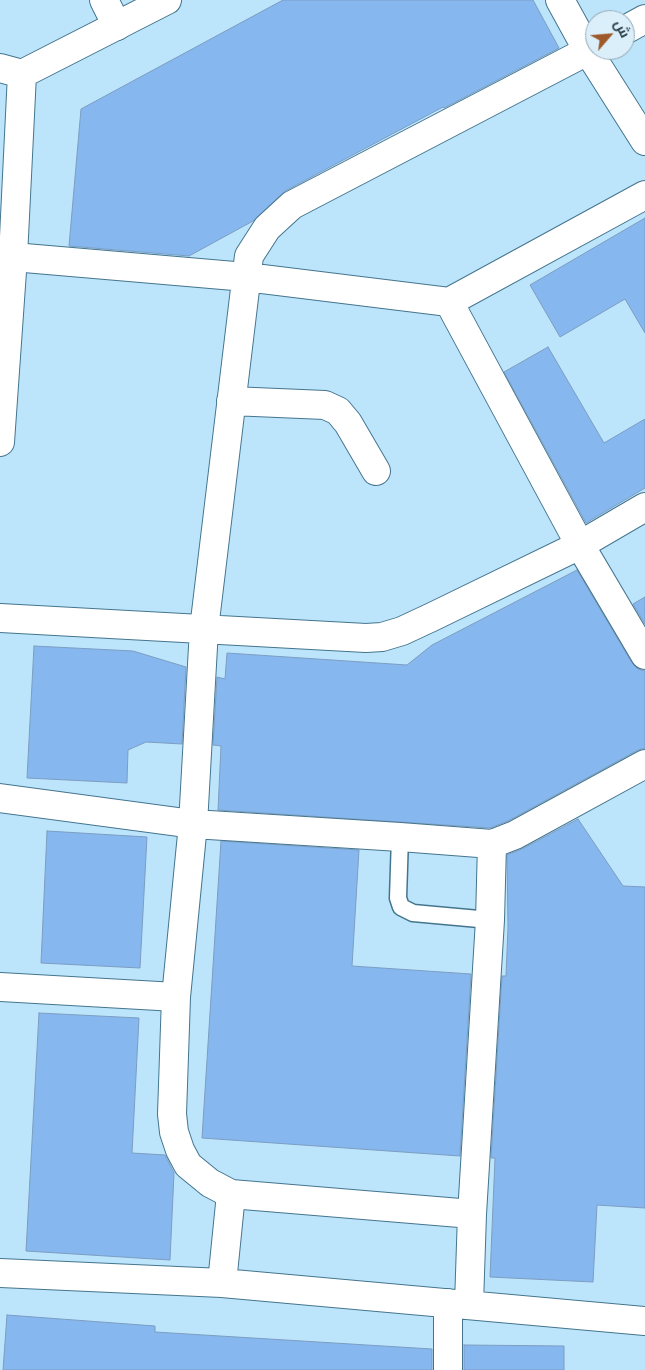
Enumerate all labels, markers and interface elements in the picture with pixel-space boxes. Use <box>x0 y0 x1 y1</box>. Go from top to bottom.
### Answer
north arrow <box>585 10 635 60</box>
text: ش <box>610 16 635 41</box>

